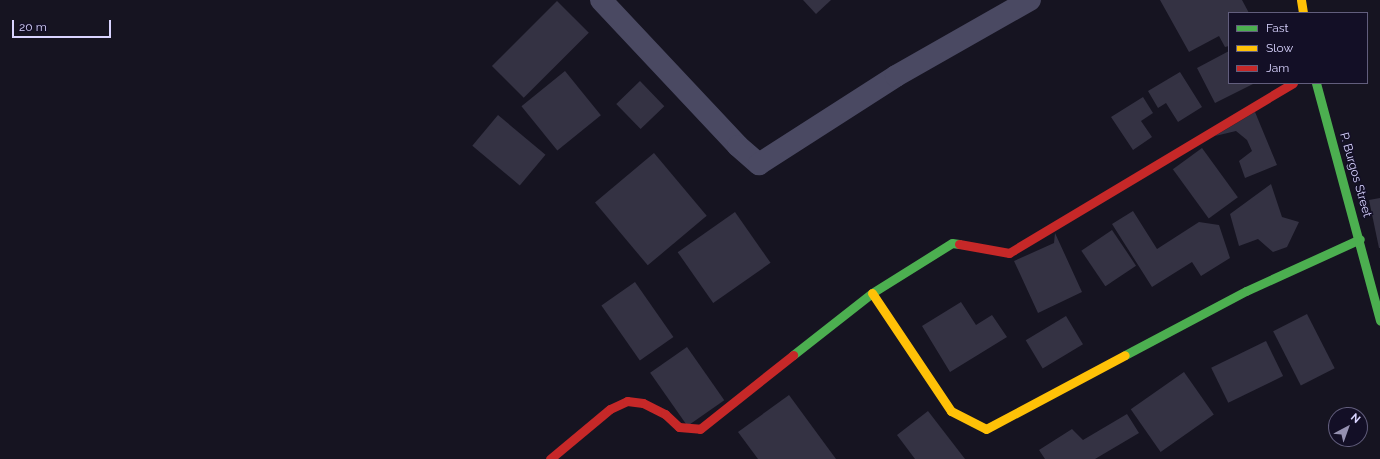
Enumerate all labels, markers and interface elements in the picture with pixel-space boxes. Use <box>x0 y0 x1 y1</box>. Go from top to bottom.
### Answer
scale bar <box>14 12 113 38</box>
legend <box>1228 12 1368 84</box>
text: 20 m <box>19 20 47 34</box>
text: Fast <box>1266 21 1289 35</box>
text: Slow <box>1266 41 1293 55</box>
text: Jam <box>1266 61 1289 75</box>
street label: P. Burgos Street <box>1336 131 1374 219</box>
north arrow <box>1328 407 1368 447</box>
text: N <box>1348 411 1363 426</box>

